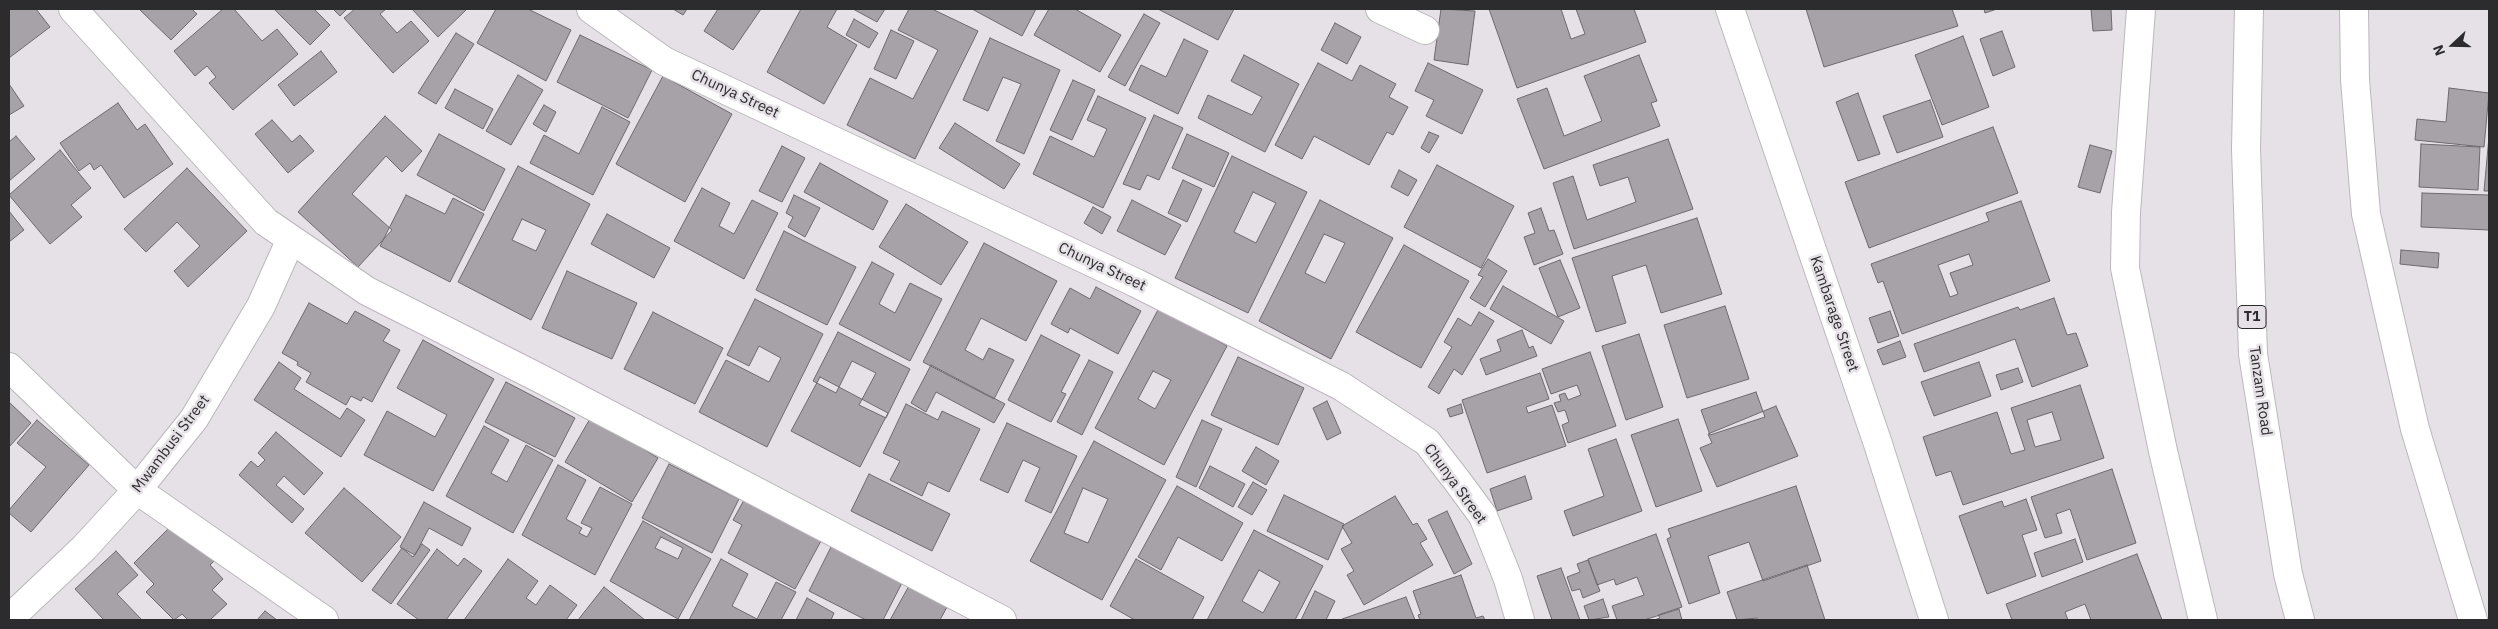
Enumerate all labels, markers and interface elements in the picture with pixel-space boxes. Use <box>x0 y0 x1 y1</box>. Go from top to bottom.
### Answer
north arrow <box>2428 20 2478 70</box>
text: N <box>2429 42 2449 58</box>
street label: Chunya Street <box>688 66 782 122</box>
street label: Chunya Street <box>1055 239 1149 295</box>
street label: Kambarage Street <box>1806 254 1862 374</box>
road number: T1 <box>2238 306 2266 328</box>
street label: Tanzam Road <box>2245 345 2275 437</box>
street label: Mwambusi Street <box>128 392 214 496</box>
street label: Chunya Street <box>1420 440 1490 528</box>

